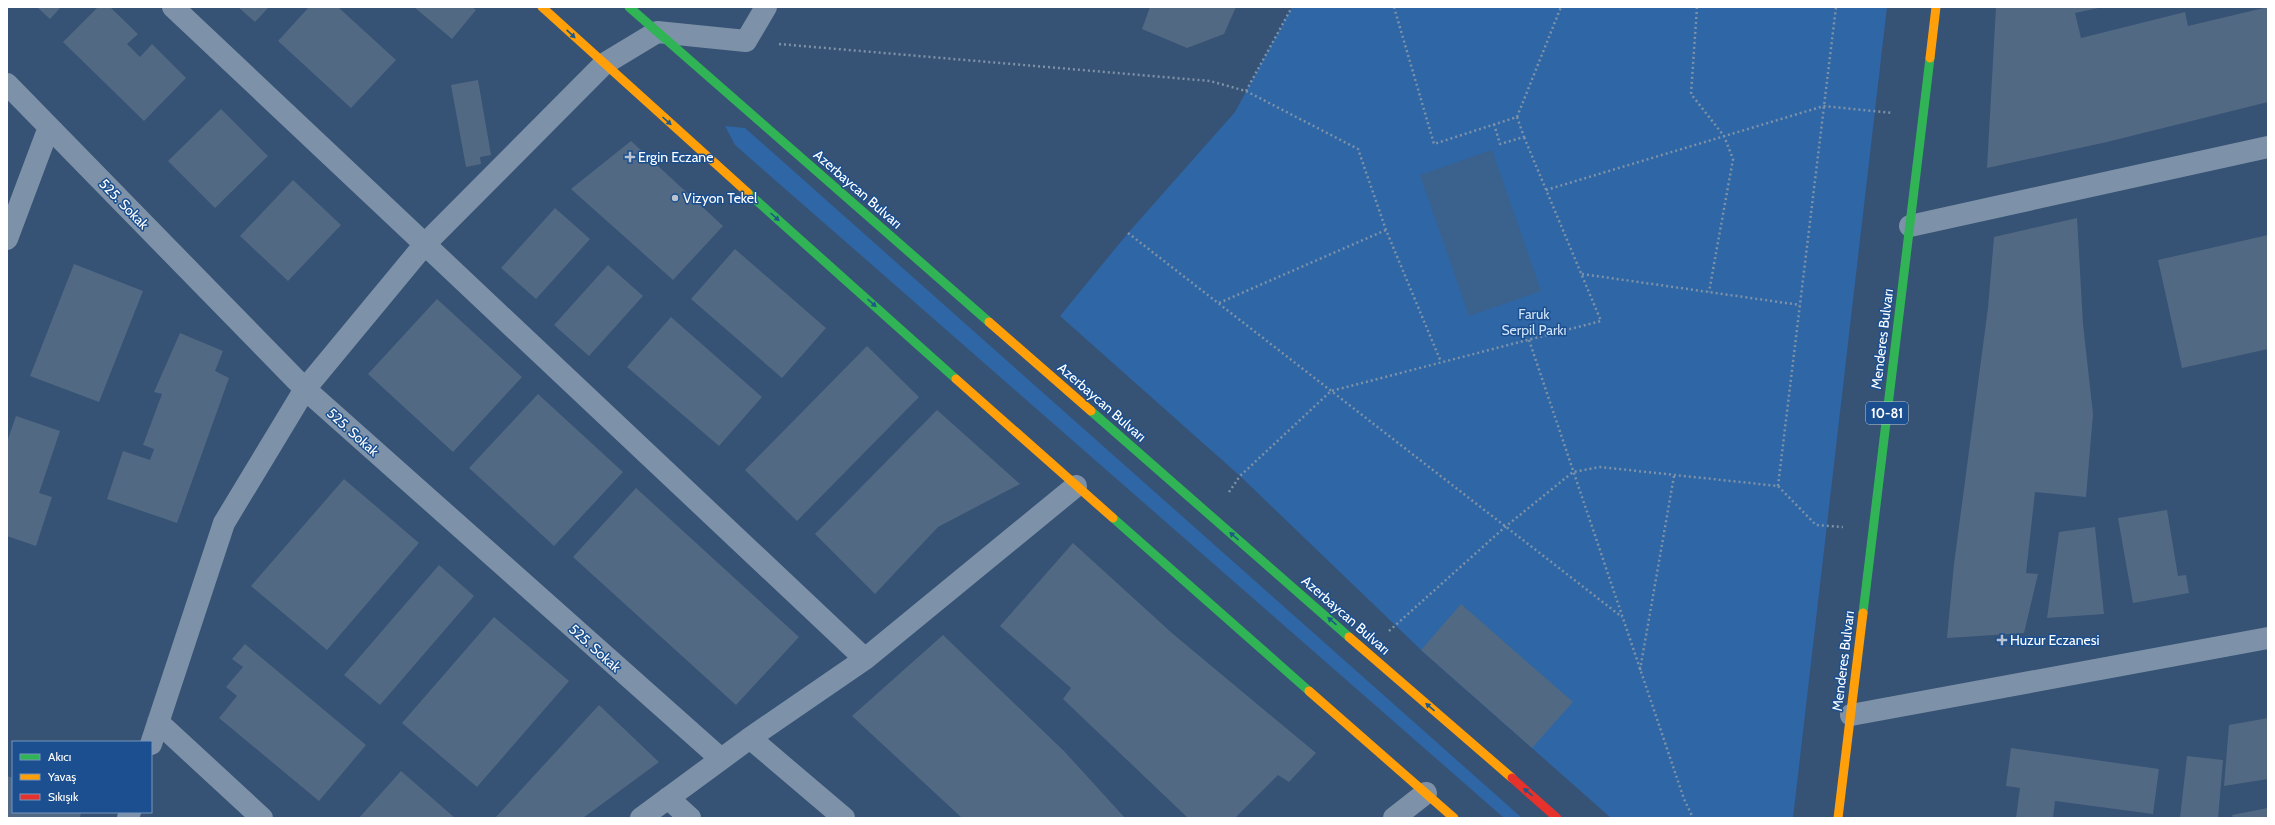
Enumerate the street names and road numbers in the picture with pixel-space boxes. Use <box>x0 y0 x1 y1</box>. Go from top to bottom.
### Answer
street label: Azerbaycan Bulvarı <box>810 146 906 232</box>
street label: 525. Sokak <box>95 175 153 234</box>
street label: Menderes Bulvarı <box>1867 288 1897 390</box>
street label: Azerbaycan Bulvarı <box>1054 359 1150 445</box>
road number: 10-81 <box>1866 402 1908 424</box>
street label: 525. Sokak <box>323 404 383 460</box>
street label: Azerbaycan Bulvarı <box>1298 572 1394 658</box>
street label: Menderes Bulvarı <box>1828 610 1858 712</box>
street label: 525. Sokak <box>565 620 625 676</box>

